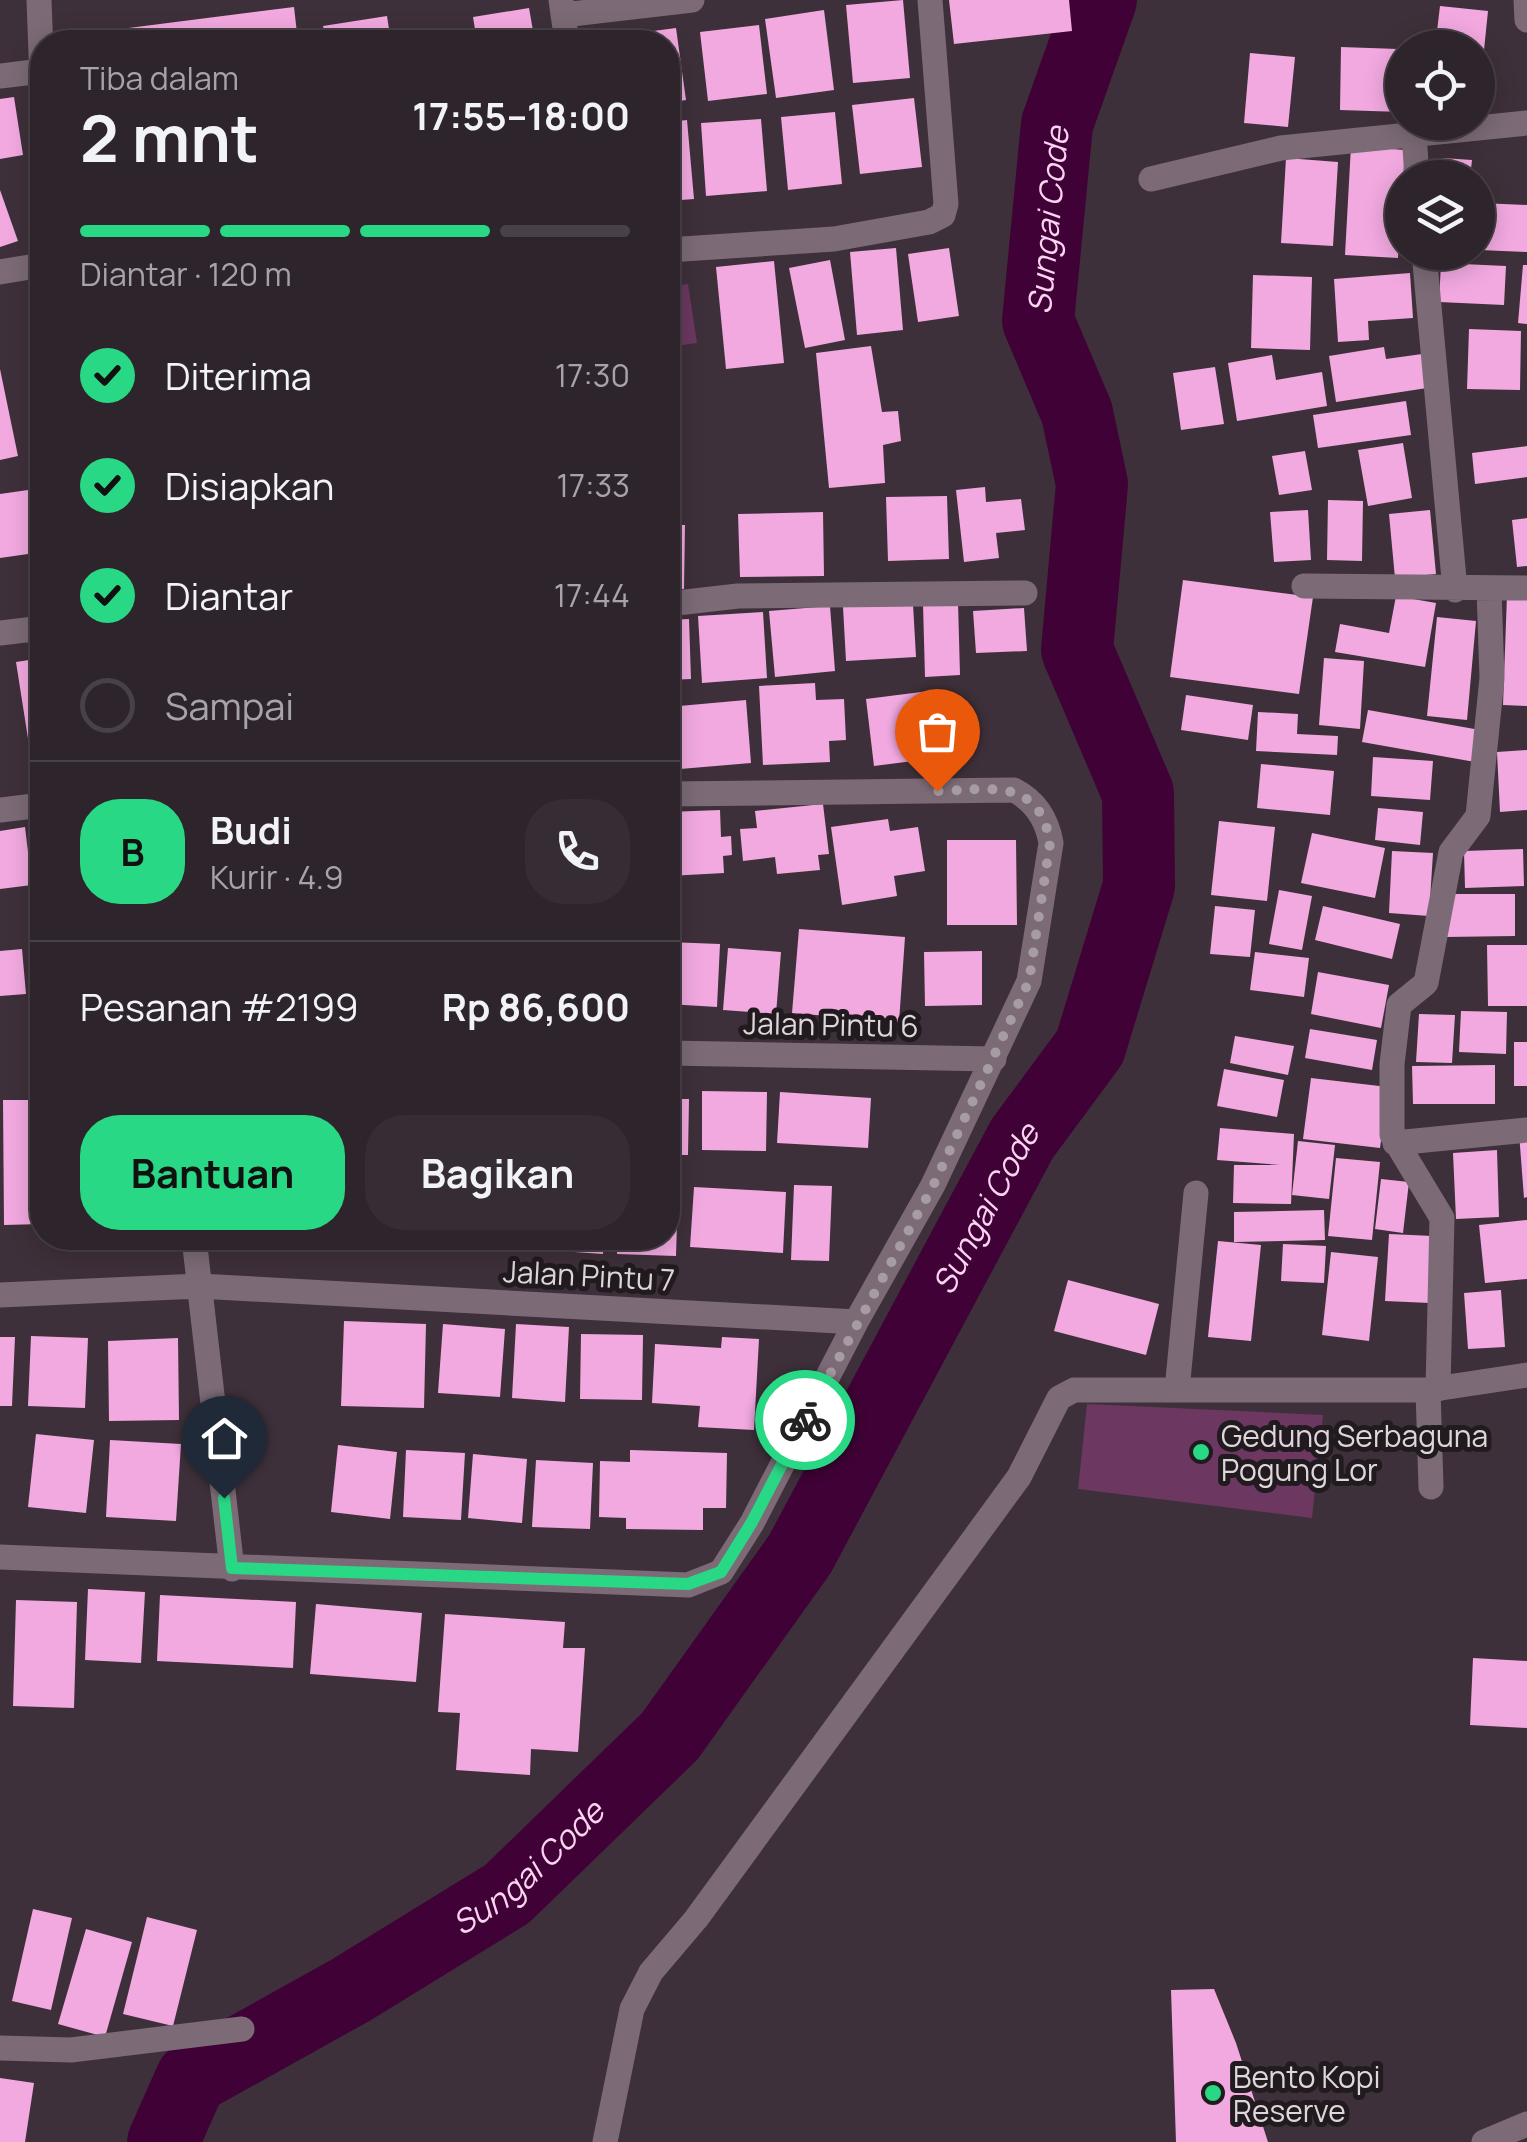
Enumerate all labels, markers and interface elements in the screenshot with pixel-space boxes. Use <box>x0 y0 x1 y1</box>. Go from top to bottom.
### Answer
map controls <box>1385 30 1495 270</box>
button: locate <box>1385 30 1495 140</box>
text: Tiba dalam <box>80 56 239 100</box>
text: 17:55–18:00 <box>412 89 630 141</box>
text: 2 mnt <box>80 93 259 182</box>
water label: Sungai Code <box>1017 122 1079 316</box>
button: layers <box>1385 160 1495 270</box>
text: Diantar · 120 m <box>80 252 292 296</box>
icon: check <box>80 348 135 403</box>
text: Diterima <box>165 349 312 401</box>
text: 17:30 <box>555 353 630 397</box>
icon: check <box>80 458 135 513</box>
text: Disiapkan <box>165 459 334 511</box>
text: 17:33 <box>556 463 630 507</box>
icon: check <box>80 568 135 623</box>
text: Diantar <box>165 569 293 621</box>
text: 17:44 <box>554 573 630 617</box>
text: Sampai <box>165 679 294 731</box>
pin <box>895 689 980 792</box>
icon: bag <box>910 704 965 759</box>
button: phone <box>525 799 630 904</box>
text: Budi <box>210 803 292 855</box>
text: B <box>121 825 144 877</box>
text: Kurir · 4.9 <box>210 855 344 899</box>
text: Pesanan #2199 <box>80 980 359 1032</box>
text: Rp 86,600 <box>442 980 630 1032</box>
street label: Jalan Pintu 6 <box>743 1002 919 1046</box>
water label: Sungai Code <box>921 1112 1050 1301</box>
button: Bantuan <box>80 1115 345 1230</box>
button: Bagikan <box>365 1115 630 1230</box>
street label: Jalan Pintu 7 <box>502 1250 676 1300</box>
courier <box>755 1370 855 1470</box>
icon: bike <box>778 1393 833 1448</box>
pin <box>182 1396 267 1499</box>
icon: home <box>197 1411 252 1466</box>
place label: Gedung Serbaguna Pogung Lor <box>1221 1415 1488 1490</box>
marker: Gedung Serbaguna Pogung Lor <box>1190 1441 1212 1463</box>
water label: Sungai Code <box>443 1788 615 1945</box>
place label: Bento Kopi Reserve <box>1233 2056 1381 2131</box>
marker: Bento Kopi Reserve <box>1202 2082 1224 2104</box>

